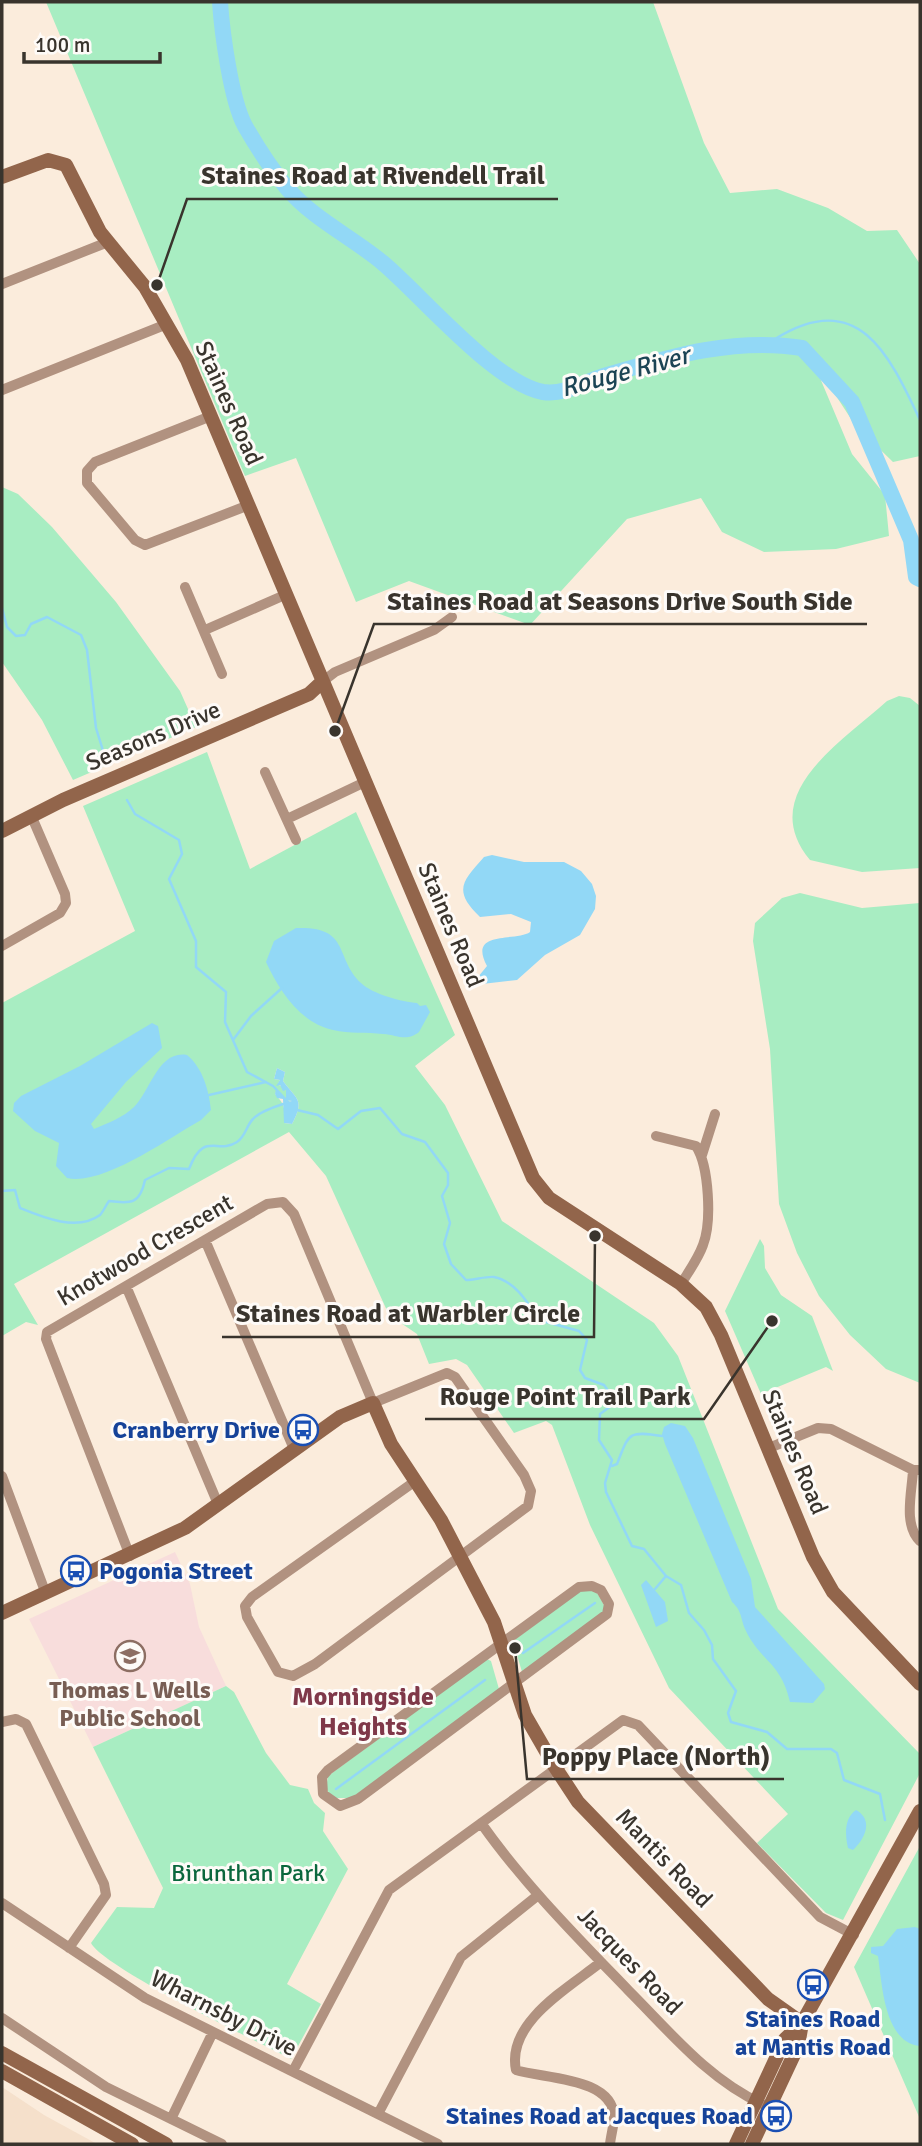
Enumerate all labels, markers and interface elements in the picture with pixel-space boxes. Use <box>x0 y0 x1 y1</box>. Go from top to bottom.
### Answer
scale bar <box>24 21 161 65</box>
text: 100 m <box>35 32 90 58</box>
callout: Staines Road at Rivendell Trail <box>187 152 558 199</box>
text: Staines Road at Rivendell Trail <box>201 160 545 192</box>
street label: Staines Road <box>188 336 270 470</box>
water label: Rouge River <box>557 339 696 404</box>
callout: Staines Road at Seasons Drive South Side <box>374 577 867 624</box>
text: Staines Road at Seasons Drive South Side <box>387 586 853 618</box>
street label: Seasons Drive <box>81 694 225 778</box>
street label: Staines Road <box>411 858 491 992</box>
street label: Knotwood Crescent <box>52 1187 238 1313</box>
callout: Staines Road at Warbler Circle <box>222 1290 594 1337</box>
text: Staines Road at Warbler Circle <box>236 1298 580 1330</box>
callout: Rouge Point Trail Park <box>425 1372 704 1419</box>
text: Rouge Point Trail Park <box>440 1381 691 1413</box>
street label: Staines Road <box>755 1385 835 1519</box>
bus stop icon: Cranberry Drive <box>286 1413 320 1447</box>
place label: Cranberry Drive <box>112 1415 280 1445</box>
bus stop icon: Pogonia Street <box>59 1554 93 1588</box>
place label: Pogonia Street <box>99 1556 253 1586</box>
school or university icon: Thomas L Wells Public School <box>113 1639 147 1673</box>
place label: Thomas L Wells Public School <box>49 1675 211 1733</box>
district label: Morningside Heights <box>292 1681 434 1743</box>
callout: Poppy Place (North) <box>527 1732 784 1779</box>
text: Poppy Place (North) <box>542 1741 770 1773</box>
street label: Mantis Road <box>609 1802 719 1914</box>
park label: Birunthan Park <box>171 1858 325 1888</box>
street label: Jacques Road <box>571 1901 689 2021</box>
street label: Wharnsby Drive <box>146 1963 302 2063</box>
bus stop icon: Staines Road at Mantis Road <box>796 1968 830 2002</box>
place label: Staines Road at Mantis Road <box>735 2004 891 2062</box>
bus stop icon: Staines Road at Jacques Road <box>759 2099 793 2133</box>
place label: Staines Road at Jacques Road <box>446 2101 753 2131</box>

